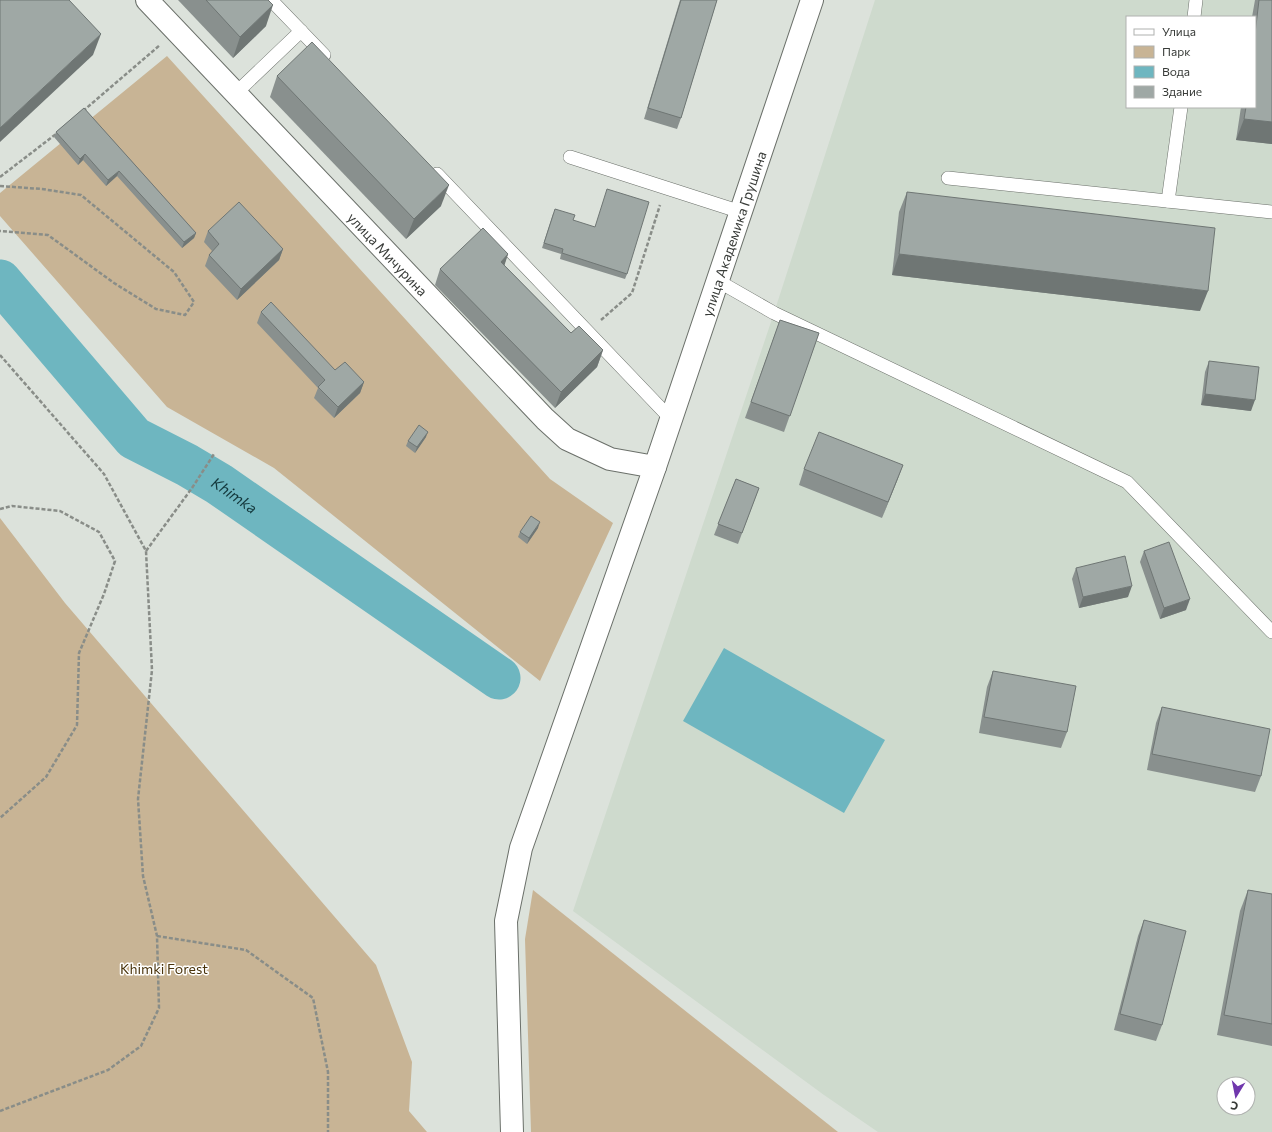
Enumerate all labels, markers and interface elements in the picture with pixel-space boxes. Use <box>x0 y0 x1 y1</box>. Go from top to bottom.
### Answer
legend <box>1126 16 1256 108</box>
text: Улица <box>1162 24 1196 38</box>
text: Парк <box>1162 44 1191 58</box>
text: Вода <box>1162 64 1190 78</box>
text: Здание <box>1162 84 1202 98</box>
street label: улица Академика Грушина <box>698 149 769 319</box>
street label: улица Мичурина <box>344 209 432 299</box>
water label: Khimka <box>208 473 261 517</box>
park label: Khimki Forest <box>120 960 208 977</box>
north arrow <box>1216 1076 1256 1116</box>
text: С <box>1229 1099 1239 1113</box>

